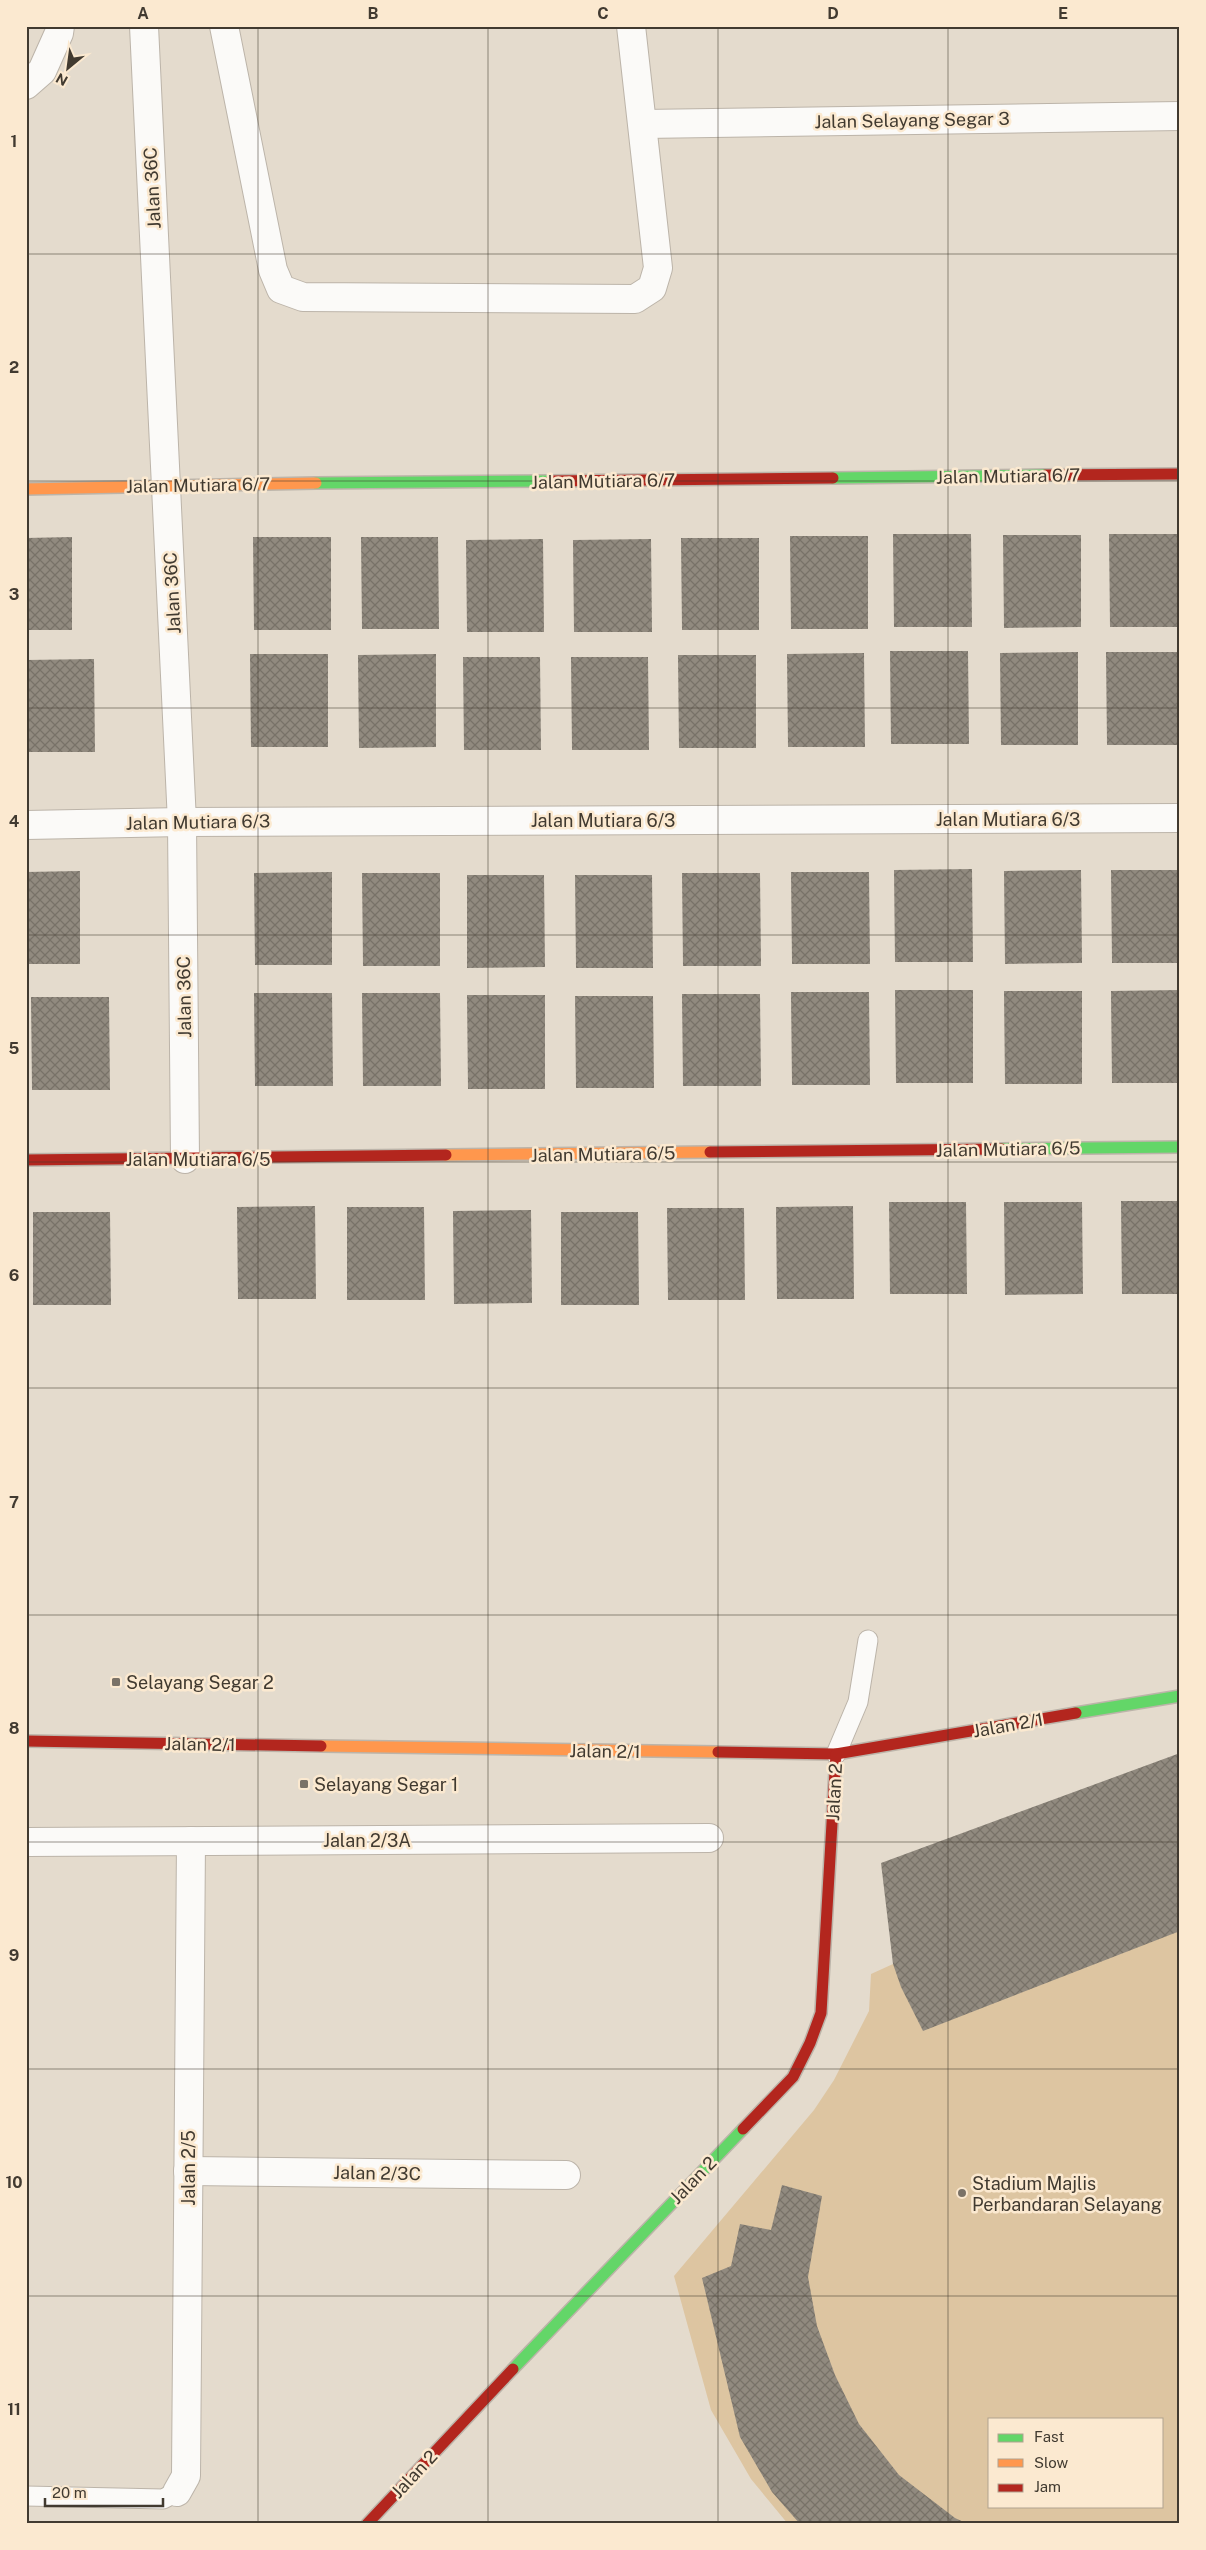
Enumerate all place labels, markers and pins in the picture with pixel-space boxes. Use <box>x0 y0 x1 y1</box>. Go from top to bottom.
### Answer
place label: Selayang Segar 2 <box>126 1672 274 1693</box>
marker: Selayang Segar 2 <box>110 1676 122 1688</box>
place label: Selayang Segar 1 <box>314 1774 458 1795</box>
marker: Selayang Segar 1 <box>298 1778 310 1790</box>
place label: Stadium Majlis Perbandaran Selayang <box>972 2173 1162 2215</box>
marker: Stadium Majlis Perbandaran Selayang <box>956 2187 968 2199</box>

